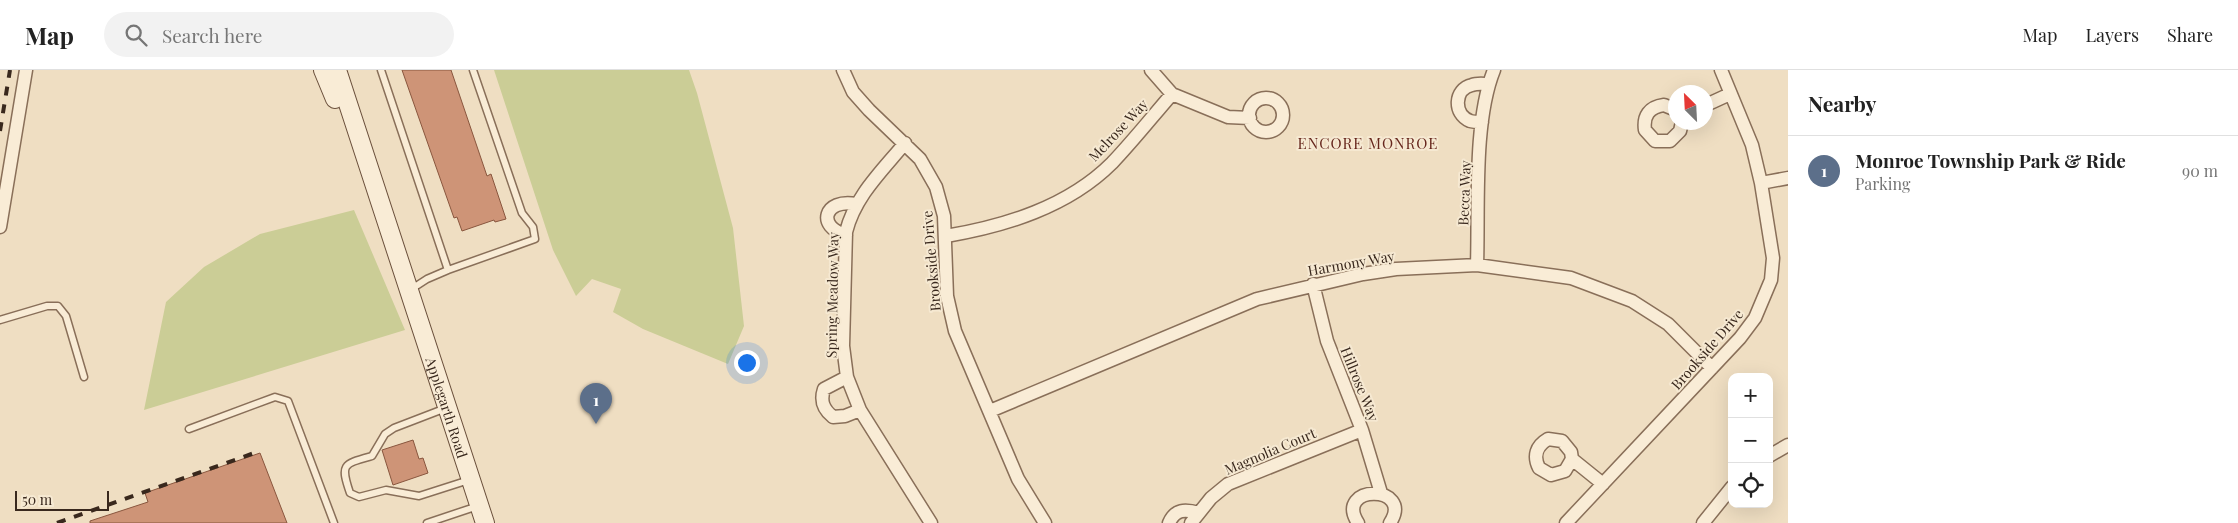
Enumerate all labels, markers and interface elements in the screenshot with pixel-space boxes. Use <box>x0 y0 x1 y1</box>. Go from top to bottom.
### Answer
search box <box>104 12 454 57</box>
text: Map <box>25 19 74 51</box>
icon: search <box>122 21 150 49</box>
text: Search here <box>162 22 262 48</box>
text: Map <box>2022 23 2057 47</box>
text: Layers <box>2085 23 2139 47</box>
text: Share <box>2167 23 2213 47</box>
north arrow <box>1668 85 1713 130</box>
text: Nearby <box>1808 89 1877 117</box>
street label: Melrose Way <box>1084 95 1152 165</box>
district label: ENCORE MONROE <box>1298 133 1438 153</box>
text: Monroe Township Park & Ride <box>1855 147 2126 173</box>
street label: Becca Way <box>1453 160 1475 226</box>
text: 1 <box>1821 160 1827 181</box>
text: 90 m <box>2182 160 2218 181</box>
text: Parking <box>1855 173 1910 194</box>
street label: Brookside Drive <box>917 210 945 312</box>
street label: Spring Meadow Way <box>821 232 843 358</box>
street label: Harmony Way <box>1306 246 1396 280</box>
street label: Brookside Drive <box>1667 305 1747 393</box>
street label: Hillrose Way <box>1336 344 1384 424</box>
your location <box>734 350 760 376</box>
street label: Applegarth Road <box>422 354 473 460</box>
map controls <box>1728 373 1773 508</box>
button: + <box>1728 373 1773 418</box>
pin: 1 <box>580 383 612 424</box>
button: − <box>1728 418 1773 463</box>
street label: Magnolia Court <box>1221 423 1319 479</box>
button: locate <box>1728 463 1773 508</box>
scale bar <box>15 488 109 511</box>
text: 50 m <box>22 490 52 509</box>

